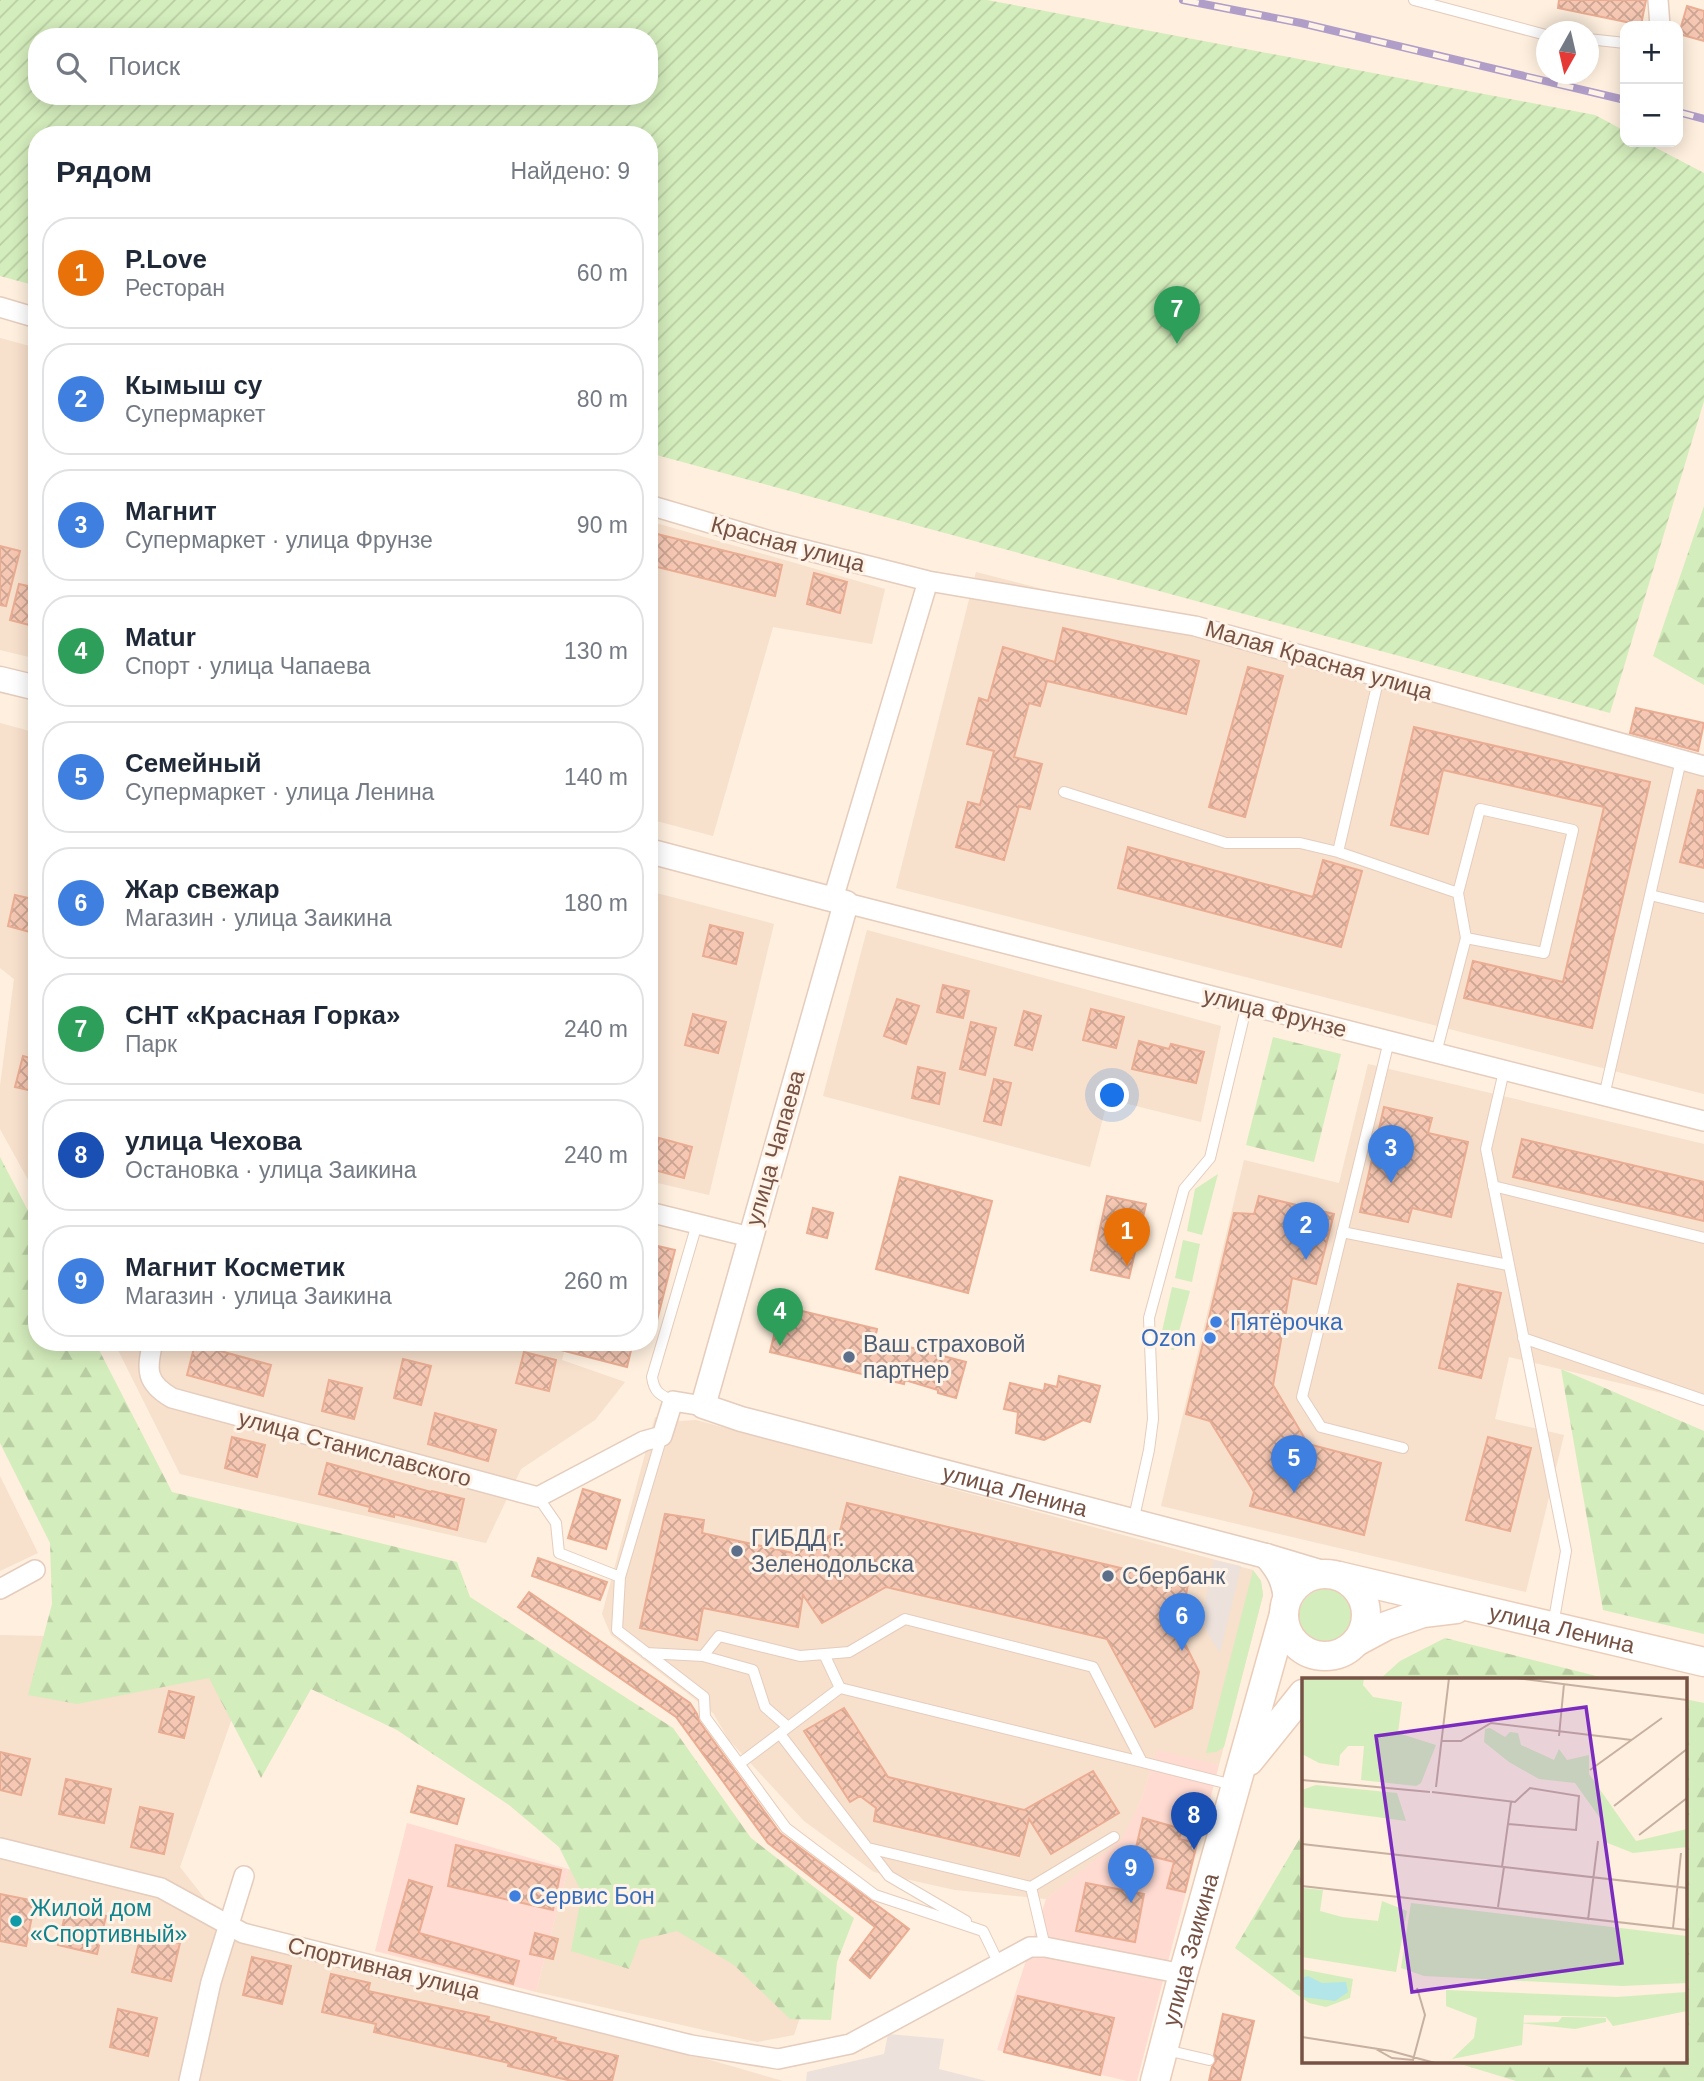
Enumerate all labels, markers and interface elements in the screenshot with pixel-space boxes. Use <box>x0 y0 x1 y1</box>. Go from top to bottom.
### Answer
north arrow <box>1536 21 1599 84</box>
map controls <box>1620 21 1683 147</box>
button: + <box>1620 21 1683 84</box>
search box <box>28 28 658 105</box>
icon: search <box>52 48 90 86</box>
text: Поиск <box>108 51 180 81</box>
button: − <box>1620 84 1683 147</box>
text: Рядом <box>56 155 152 188</box>
text: Найдено: 9 <box>510 158 630 184</box>
text: P.Love <box>125 244 207 274</box>
text: 1 <box>75 260 87 286</box>
text: 60 m <box>577 260 628 286</box>
text: Ресторан <box>125 275 225 301</box>
pin: 7 <box>1154 286 1200 344</box>
text: Кымыш су <box>125 370 262 400</box>
text: 2 <box>75 386 87 412</box>
text: 80 m <box>577 386 628 412</box>
text: Супермаркет <box>125 401 265 427</box>
text: Магнит <box>125 496 217 526</box>
street label: Красная улица <box>708 511 868 577</box>
text: 3 <box>75 512 87 538</box>
text: 90 m <box>577 512 628 538</box>
text: Супермаркет · улица Фрунзе <box>125 527 433 553</box>
street label: Малая Красная улица <box>1202 615 1436 705</box>
text: Matur <box>125 622 196 652</box>
text: 4 <box>75 638 87 664</box>
text: 130 m <box>564 638 628 664</box>
text: Спорт · улица Чапаева <box>125 653 371 679</box>
text: Семейный <box>125 748 261 778</box>
text: 5 <box>75 764 87 790</box>
text: 140 m <box>564 764 628 790</box>
text: Супермаркет · улица Ленина <box>125 779 434 805</box>
text: Жар свежар <box>125 874 280 904</box>
text: 6 <box>75 890 87 916</box>
text: 180 m <box>564 890 628 916</box>
text: Магазин · улица Заикина <box>125 905 392 931</box>
street label: улица Фрунзе <box>1201 982 1349 1042</box>
text: СНТ «Красная Горка» <box>125 1000 401 1030</box>
text: 7 <box>75 1016 87 1042</box>
text: 240 m <box>564 1016 628 1042</box>
text: Парк <box>125 1031 177 1057</box>
street label: улица Чапаева <box>740 1067 810 1229</box>
your location <box>1095 1078 1129 1112</box>
pin: 3 <box>1368 1125 1414 1183</box>
text: улица Чехова <box>125 1126 302 1156</box>
text: 8 <box>75 1142 87 1168</box>
text: 240 m <box>564 1142 628 1168</box>
text: Остановка · улица Заикина <box>125 1157 417 1183</box>
pin: 2 <box>1283 1202 1329 1260</box>
pin: 1 <box>1104 1208 1150 1266</box>
text: Магнит Косметик <box>125 1252 345 1282</box>
text: 9 <box>75 1268 87 1294</box>
text: 260 m <box>564 1268 628 1294</box>
text: Магазин · улица Заикина <box>125 1283 392 1309</box>
pin: 4 <box>757 1288 803 1346</box>
place label: Пятёрочка <box>1230 1309 1343 1335</box>
marker: Пятёрочка <box>1208 1314 1224 1330</box>
place label: Ozon <box>1141 1325 1196 1351</box>
marker: Ozon <box>1202 1330 1218 1346</box>
place label: Ваш страховой партнер <box>863 1331 1025 1383</box>
marker: Ваш страховой партнер <box>841 1349 857 1365</box>
street label: улица Станиславского <box>236 1404 474 1492</box>
pin: 5 <box>1271 1435 1317 1493</box>
street label: улица Ленина <box>940 1459 1090 1522</box>
place label: ГИБДД г. Зеленодольска <box>751 1525 914 1577</box>
marker: ГИБДД г. Зеленодольска <box>729 1543 745 1559</box>
place label: Сбербанк <box>1122 1563 1226 1589</box>
marker: Сбербанк <box>1100 1568 1116 1584</box>
pin: 6 <box>1159 1593 1205 1651</box>
street label: улица Ленина <box>1487 1599 1637 1658</box>
inset map <box>1302 1678 1686 2064</box>
pin: 8 <box>1171 1792 1217 1850</box>
pin: 9 <box>1108 1845 1154 1903</box>
street label: улица Заикина <box>1157 1870 1224 2029</box>
place label: Сервис Бон <box>529 1883 655 1909</box>
marker: Сервис Бон <box>507 1888 523 1904</box>
place label: Жилой дом «Спортивный» <box>30 1895 187 1947</box>
marker: Жилой дом «Спортивный» <box>8 1913 24 1929</box>
street label: Спортивная улица <box>285 1932 483 2005</box>

